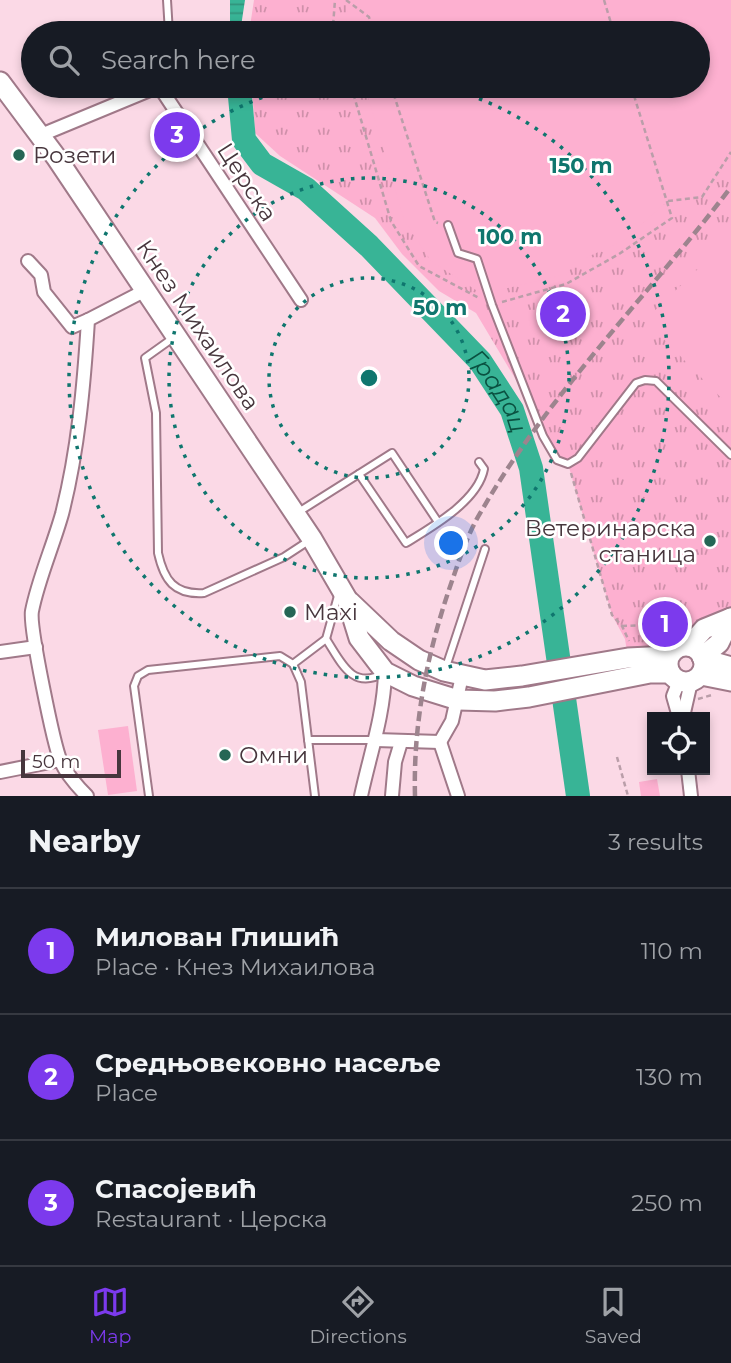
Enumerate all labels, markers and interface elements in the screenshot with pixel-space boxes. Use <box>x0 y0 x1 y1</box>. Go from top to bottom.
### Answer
search box <box>21 21 710 98</box>
icon: search <box>45 41 83 79</box>
text: Search here <box>101 44 256 76</box>
pin: 3 <box>154 109 200 161</box>
street label: Церска <box>211 137 283 227</box>
place label: Розети <box>33 141 116 169</box>
marker: Розети <box>11 147 27 163</box>
text: 150 m <box>550 153 612 178</box>
text: 100 m <box>478 224 542 249</box>
street label: Кнез Михаилова <box>131 234 265 416</box>
pin: 2 <box>540 288 586 340</box>
text: 50 m <box>413 295 467 320</box>
water label: Градац <box>462 343 533 436</box>
centre of rings <box>357 366 381 390</box>
place label: Ветеринарска станица <box>525 514 696 568</box>
your location <box>434 526 468 560</box>
marker: Ветеринарска станица <box>702 533 718 549</box>
place label: Maxi <box>304 598 358 626</box>
pin: 1 <box>642 598 688 650</box>
marker: Maxi <box>282 604 298 620</box>
map controls <box>647 712 710 775</box>
button: locate <box>647 712 710 775</box>
place label: Омни <box>239 741 308 769</box>
scale bar <box>21 747 121 779</box>
marker: Омни <box>217 747 233 763</box>
text: 50 m <box>32 750 80 773</box>
text: Nearby <box>28 823 140 860</box>
text: 3 results <box>608 828 703 856</box>
text: Милован Глишић <box>95 921 339 953</box>
text: 1 <box>46 937 56 965</box>
text: 110 m <box>641 937 703 965</box>
text: Place · Кнез Михаилова <box>95 953 375 981</box>
text: Средњовековно насеље <box>95 1047 441 1079</box>
text: 2 <box>44 1063 58 1091</box>
text: 130 m <box>636 1063 703 1091</box>
text: Place <box>95 1079 158 1107</box>
text: Спасојевић <box>95 1173 257 1205</box>
text: 3 <box>44 1189 58 1217</box>
text: 250 m <box>631 1189 703 1217</box>
text: Restaurant · Церска <box>95 1205 327 1233</box>
tab: Map <box>89 1283 131 1348</box>
tab: Directions <box>309 1283 407 1348</box>
tab: Saved <box>585 1283 642 1348</box>

